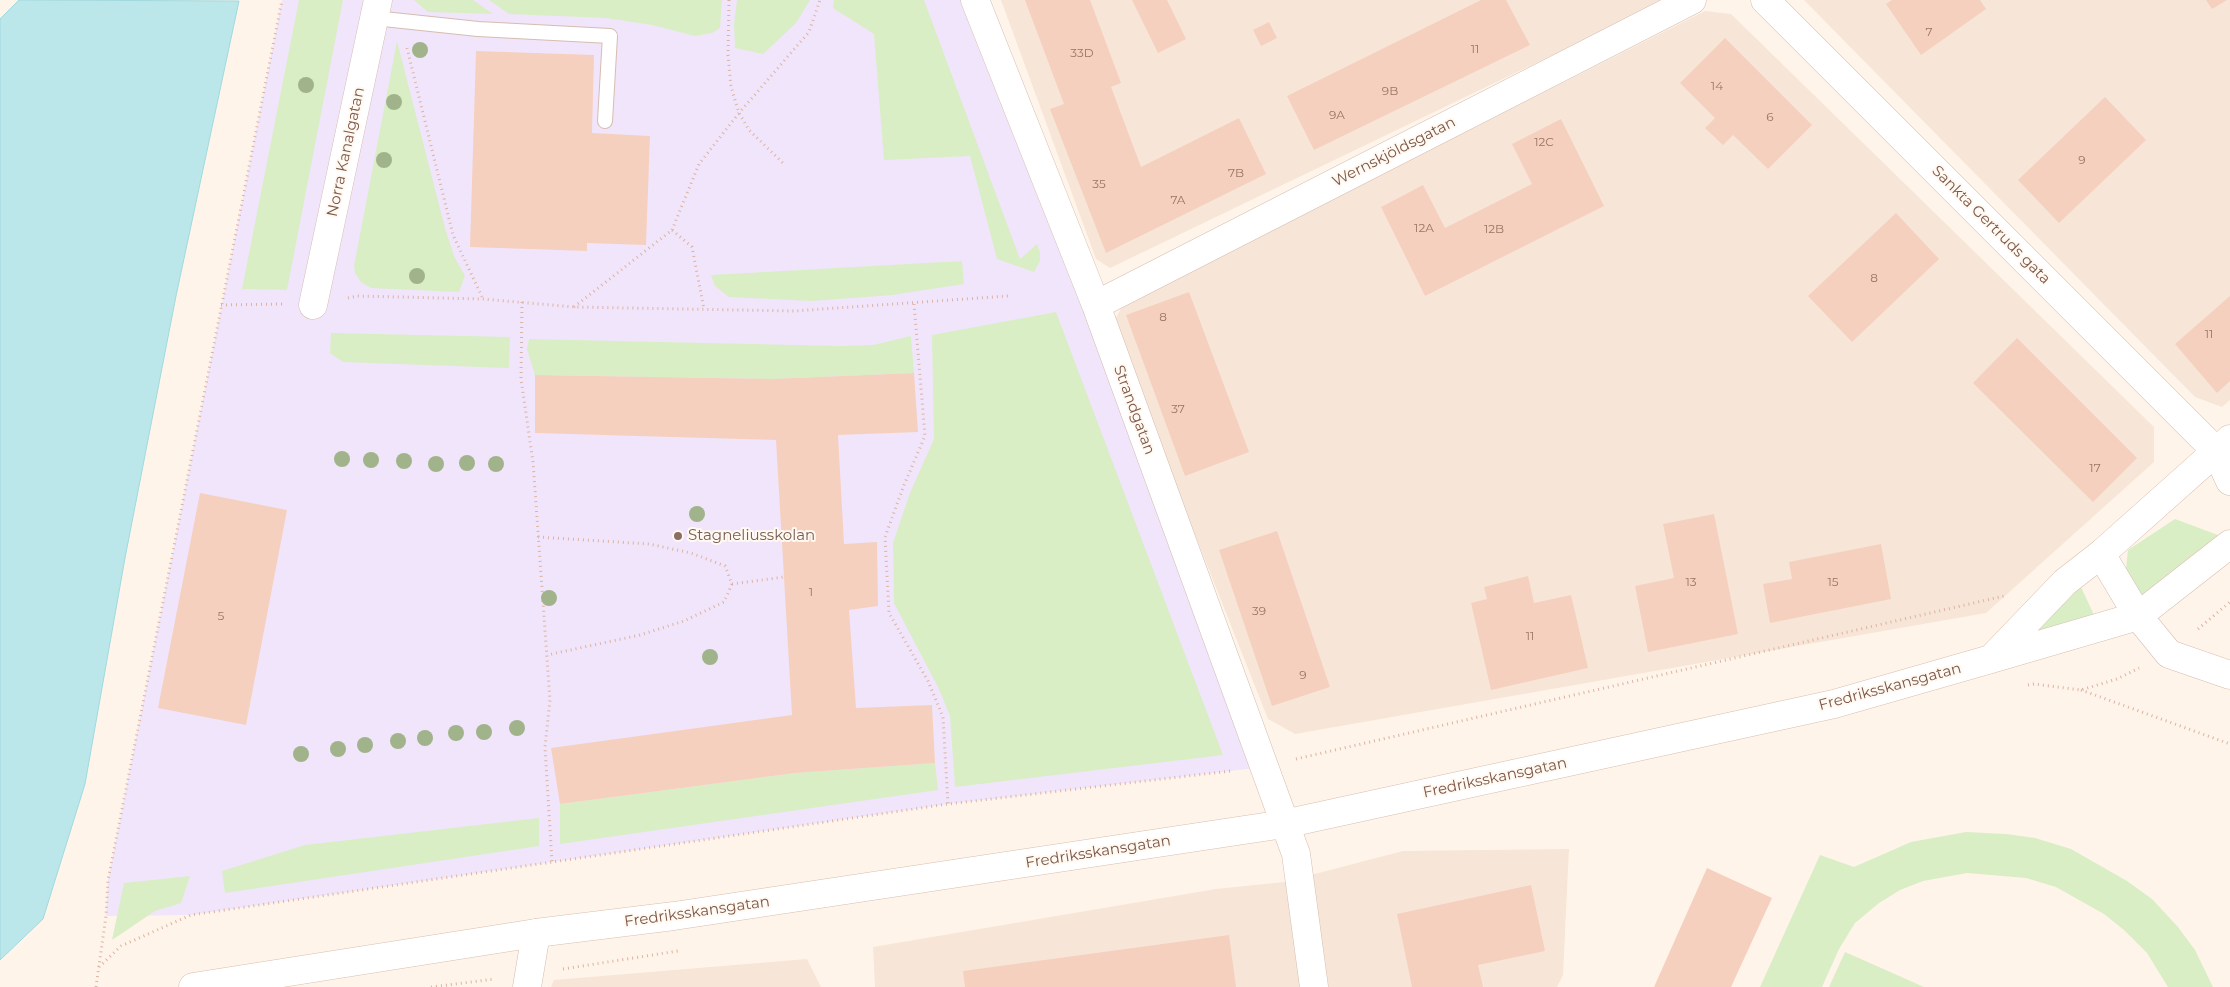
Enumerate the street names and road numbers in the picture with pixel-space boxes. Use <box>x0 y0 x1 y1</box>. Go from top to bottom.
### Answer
street label: Norra Kanalgatan <box>323 86 369 218</box>
street label: Wernskjöldsgatan <box>1329 113 1459 191</box>
street label: Sankta Gertruds gata <box>1928 162 2054 288</box>
street label: Strandgatan <box>1110 363 1158 457</box>
street label: Fredriksskansgatan <box>1817 659 1963 715</box>
street label: Fredriksskansgatan <box>1421 754 1569 802</box>
street label: Fredriksskansgatan <box>1024 832 1172 872</box>
street label: Fredriksskansgatan <box>623 893 771 931</box>

